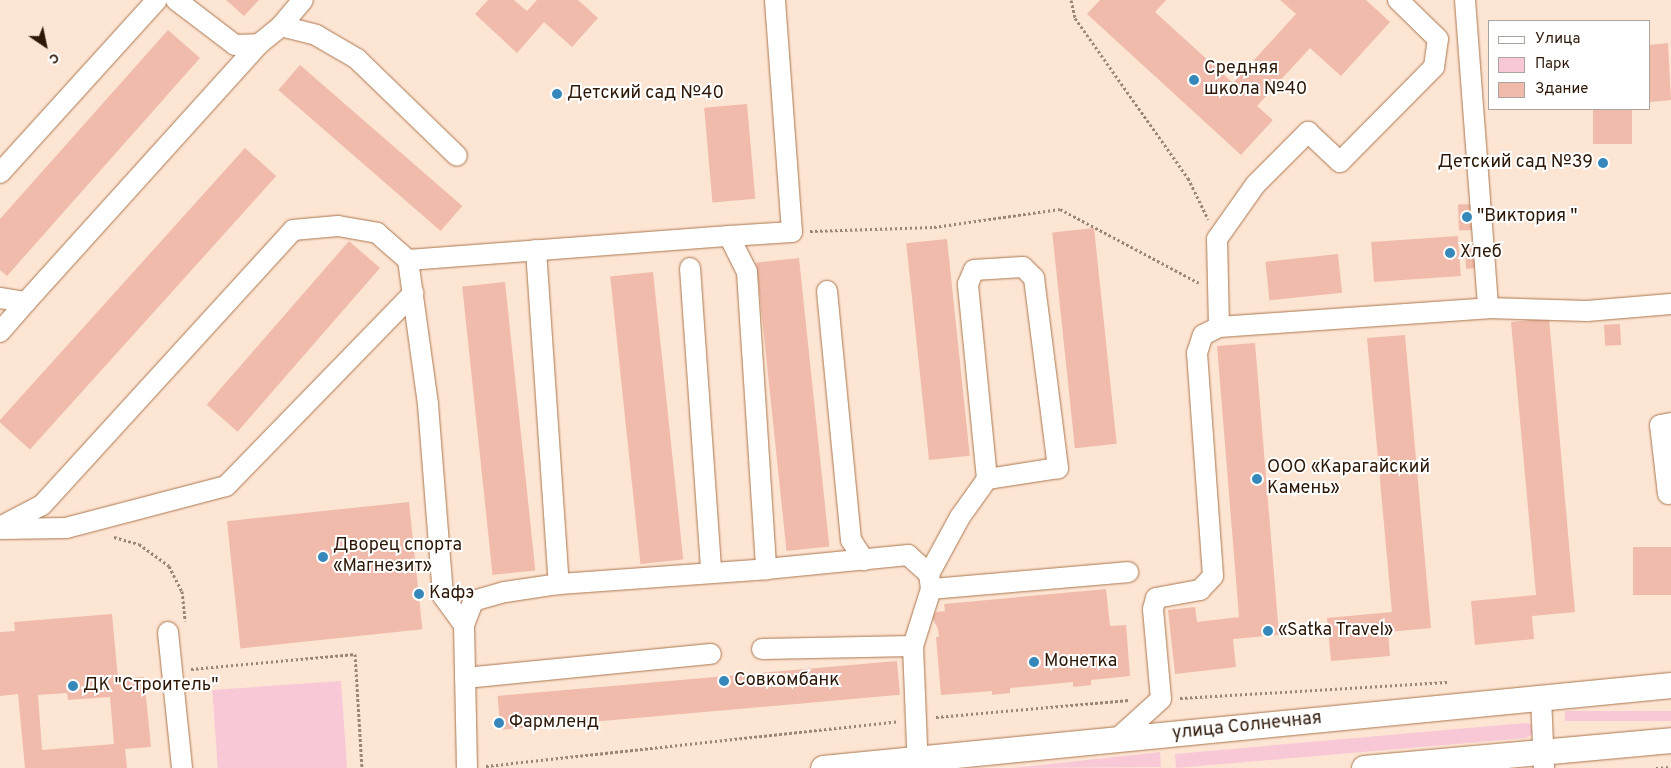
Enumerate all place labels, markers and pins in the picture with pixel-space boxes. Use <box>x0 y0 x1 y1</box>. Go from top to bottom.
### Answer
place label: Средняя школа №40 <box>1204 59 1307 102</box>
marker: Средняя школа №40 <box>1188 74 1200 86</box>
place label: Детский сад №40 <box>567 83 724 105</box>
marker: Детский сад №40 <box>551 88 563 100</box>
place label: Детский сад №39 <box>1438 152 1593 174</box>
marker: Детский сад №39 <box>1597 157 1609 169</box>
place label: "Виктория " <box>1477 206 1578 228</box>
marker: "Виктория " <box>1461 211 1473 223</box>
place label: Хлеб <box>1460 242 1502 264</box>
marker: Хлеб <box>1444 247 1456 259</box>
place label: ООО «Карагайский Камень» <box>1267 458 1430 500</box>
marker: ООО «Карагайский Камень» <box>1251 473 1263 485</box>
place label: Дворец спорта «Магнезит» <box>333 536 462 578</box>
marker: Дворец спорта «Магнезит» <box>317 551 329 563</box>
place label: Кафэ <box>429 583 474 605</box>
marker: Кафэ <box>413 588 425 600</box>
place label: «Satka Travel» <box>1278 620 1394 642</box>
marker: «Satka Travel» <box>1262 625 1274 637</box>
place label: Монетка <box>1044 651 1117 673</box>
marker: Монетка <box>1028 656 1040 668</box>
place label: Совкомбанк <box>734 670 839 692</box>
place label: ДК "Строитель" <box>83 675 218 697</box>
marker: Совкомбанк <box>718 675 730 687</box>
marker: ДК "Строитель" <box>67 680 79 692</box>
place label: Фармленд <box>509 712 599 734</box>
marker: Фармленд <box>493 717 505 729</box>

